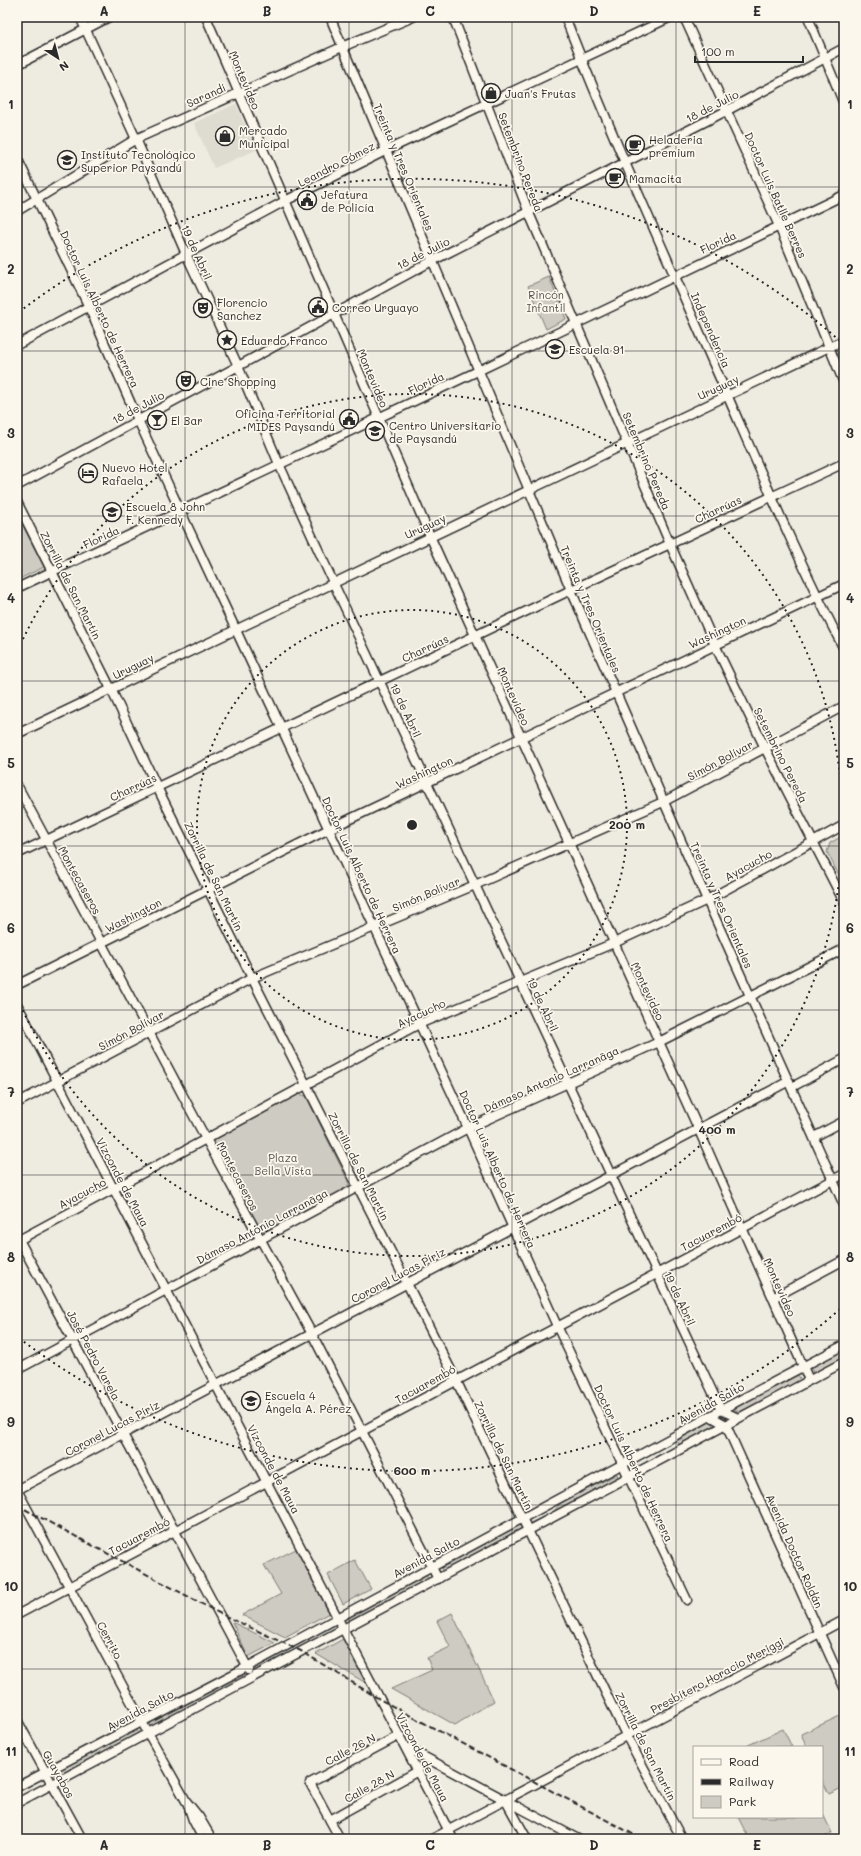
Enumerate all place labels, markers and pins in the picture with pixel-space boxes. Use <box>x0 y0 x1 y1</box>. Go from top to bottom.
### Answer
shop icon: Juan's Frutas <box>480 82 502 104</box>
place label: Juan's Frutas <box>505 86 576 101</box>
place label: Mercado Municipal <box>239 123 289 151</box>
shop icon: Mercado Municipal <box>214 125 236 147</box>
place label: Heladeria premium <box>649 132 703 160</box>
cafe icon: Heladeria premium <box>624 134 646 156</box>
place label: Instituto Tecnológico Superior Paysandú <box>81 147 196 175</box>
school or university icon: Instituto Tecnológico Superior Paysandú <box>56 149 78 171</box>
cafe icon: Mamacita <box>604 167 626 189</box>
place label: Mamacita <box>629 171 682 186</box>
place label: Jefatura de Policía <box>321 187 375 215</box>
public building icon: Jefatura de Policía <box>296 189 318 211</box>
place label: Florencio Sanchez <box>217 295 268 323</box>
public building icon: Correo Urguayo <box>307 296 329 318</box>
theatre icon: Florencio Sanchez <box>192 297 214 319</box>
place label: Correo Urguayo <box>332 300 419 315</box>
place icon: Eduardo Franco <box>216 329 238 351</box>
place label: Eduardo Franco <box>241 333 328 348</box>
school or university icon: Escuela 91 <box>544 338 566 360</box>
place label: Escuela 91 <box>569 342 625 357</box>
theatre icon: Cine Shopping <box>175 370 197 392</box>
place label: Cine Shopping <box>200 374 276 389</box>
place label: Oficina Territorial MIDES Paysandú <box>235 406 335 434</box>
public building icon: Oficina Territorial MIDES Paysandú <box>338 408 360 430</box>
bar icon: El Bar <box>146 409 168 431</box>
place label: El Bar <box>171 413 203 428</box>
place label: Centro Universitario de Paysandú <box>389 418 501 446</box>
school or university icon: Centro Universitario de Paysandú <box>364 420 386 442</box>
place label: Nuevo Hotel Rafaela <box>102 460 168 488</box>
hotel icon: Nuevo Hotel Rafaela <box>77 462 99 484</box>
place label: Escuela 8 John F. Kennedy <box>126 499 205 527</box>
school or university icon: Escuela 8 John F. Kennedy <box>101 501 123 523</box>
centre of rings <box>405 818 419 832</box>
place label: Escuela 4 Ángela A. Pérez <box>265 1388 351 1416</box>
school or university icon: Escuela 4 Ángela A. Pérez <box>240 1390 262 1412</box>

